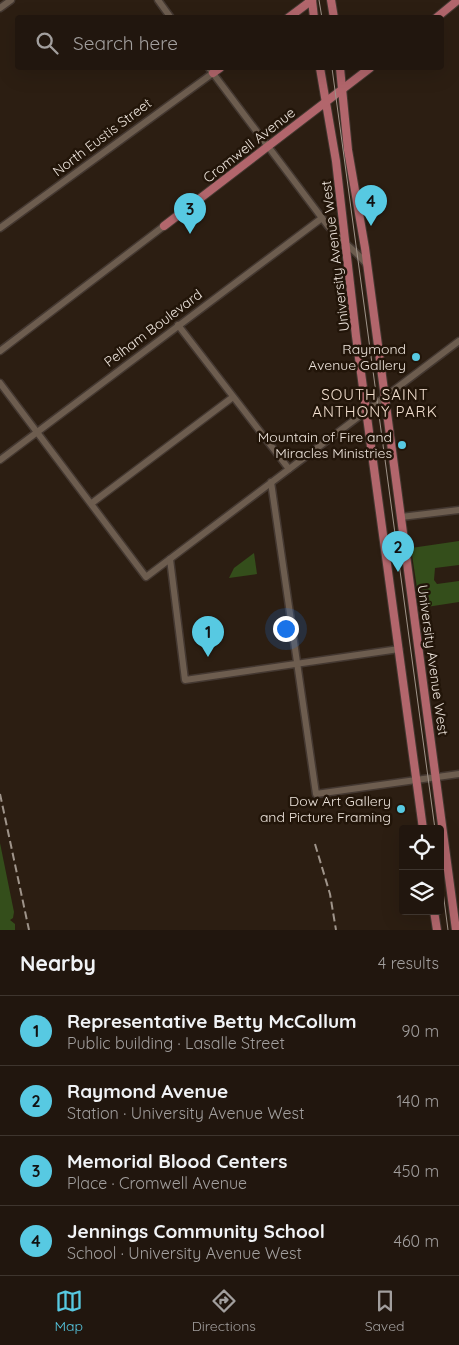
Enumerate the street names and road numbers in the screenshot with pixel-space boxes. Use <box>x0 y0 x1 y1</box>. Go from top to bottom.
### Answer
street label: North Eustis Street <box>49 94 155 180</box>
street label: Cromwell Avenue <box>199 103 299 187</box>
street label: University Avenue West <box>317 179 353 333</box>
street label: Pelham Boulevard <box>100 285 206 371</box>
street label: University Avenue West <box>414 583 453 737</box>

